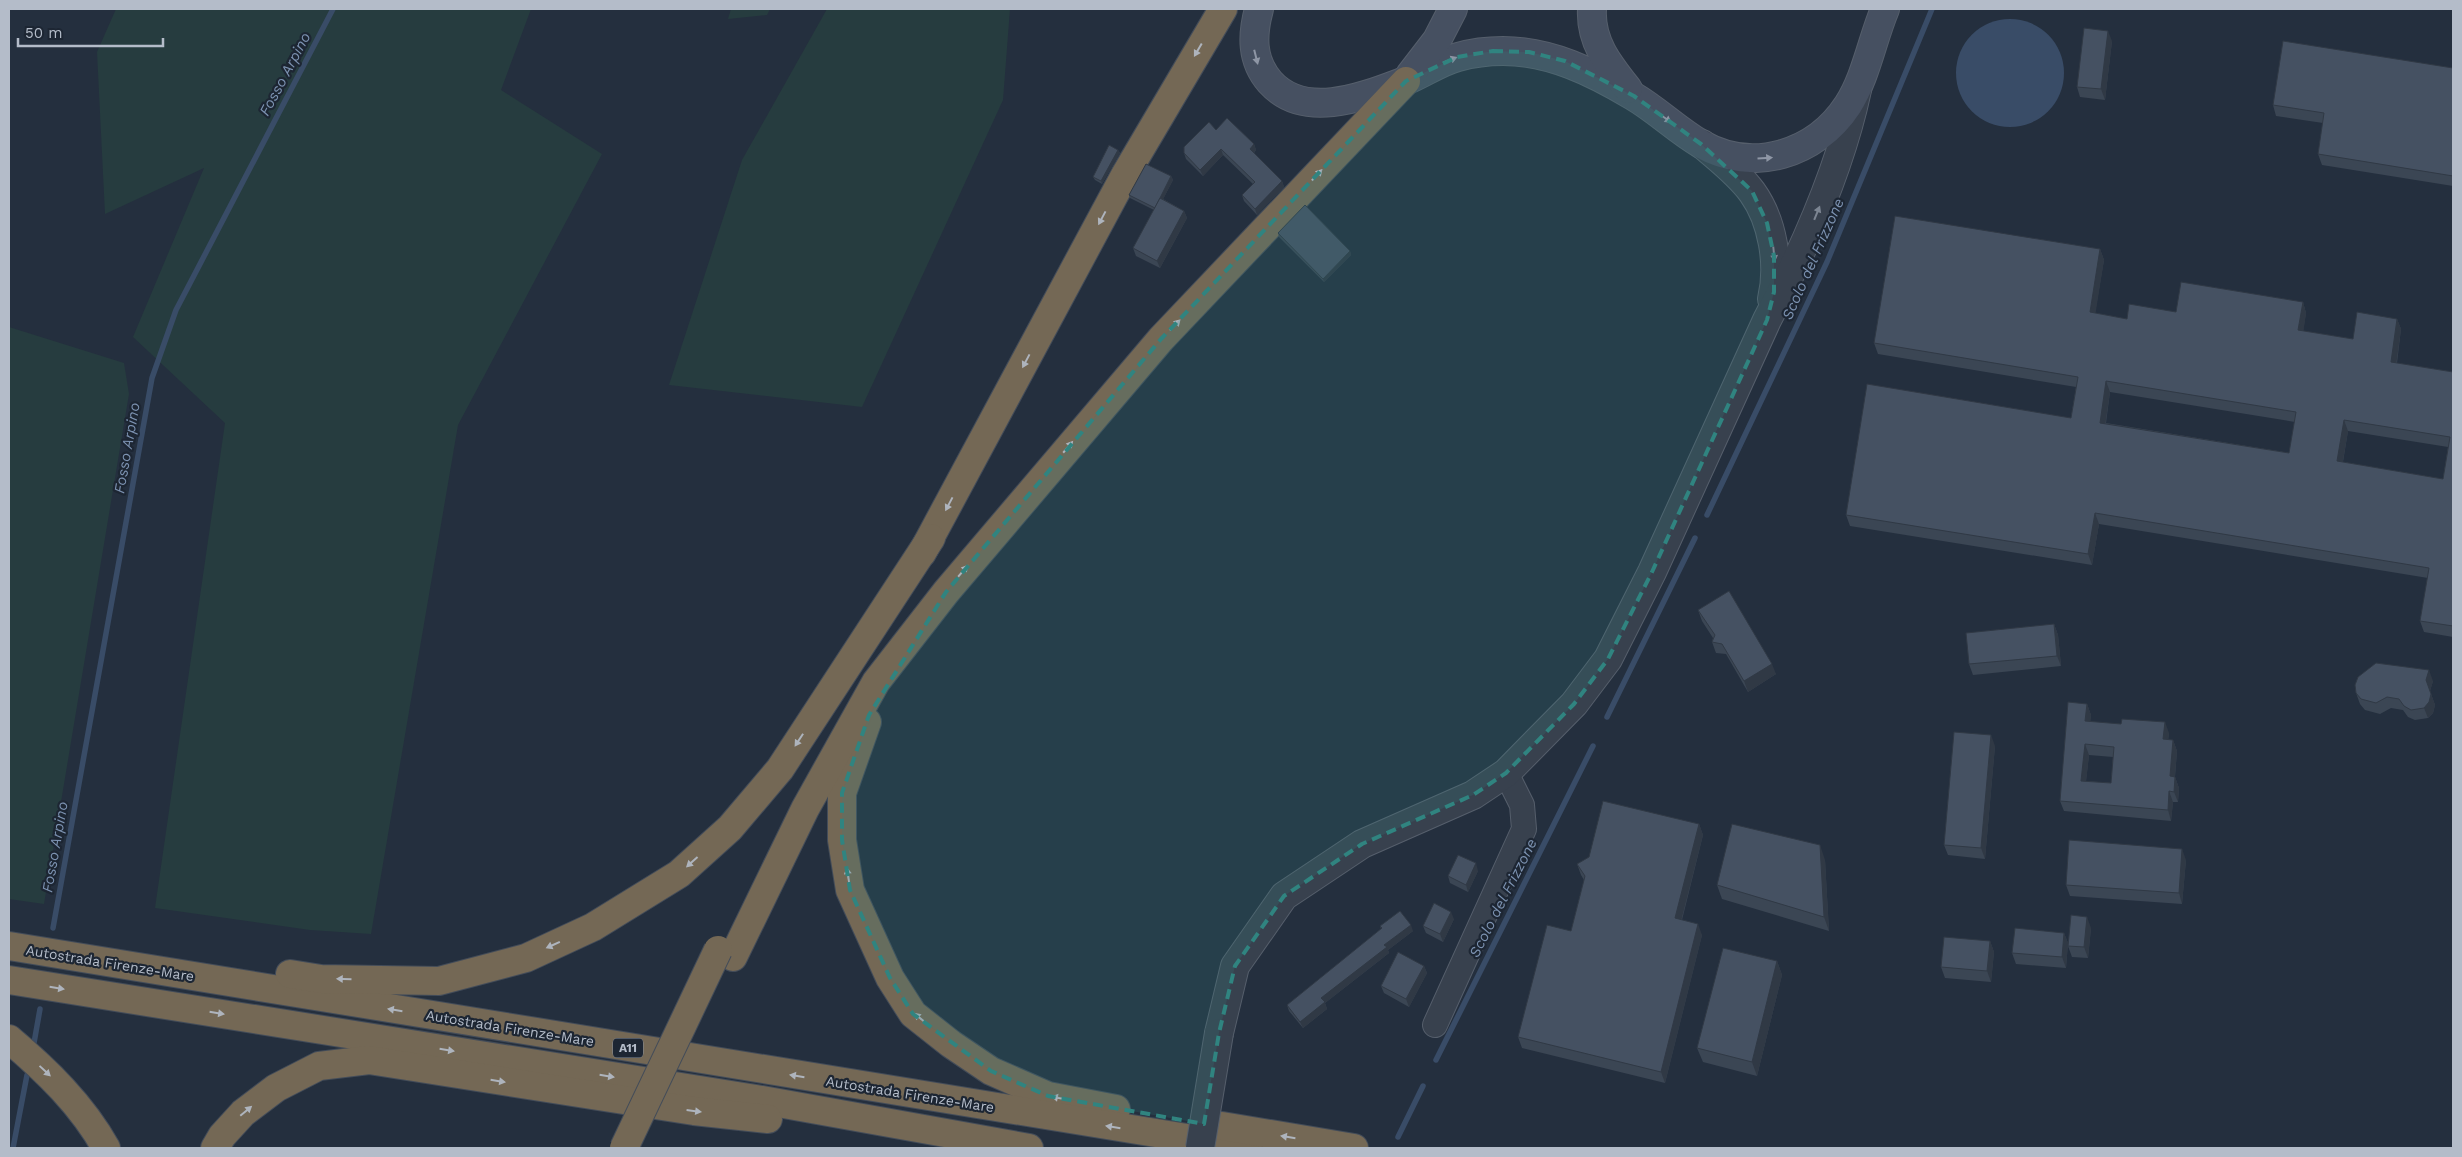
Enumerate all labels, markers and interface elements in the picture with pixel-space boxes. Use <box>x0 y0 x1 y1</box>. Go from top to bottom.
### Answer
scale bar <box>18 15 162 47</box>
text: 50 m <box>25 24 62 42</box>
water label: Fosso Arpino <box>255 29 315 119</box>
one-way arrow <box>1193 44 1202 57</box>
one-way arrow <box>1252 49 1260 64</box>
one-way arrow <box>1443 56 1458 64</box>
one-way arrow <box>1658 113 1672 123</box>
one-way arrow <box>1758 153 1774 161</box>
one-way arrow <box>1311 169 1323 181</box>
water label: Scolo del Frizzone <box>1778 195 1848 323</box>
one-way arrow <box>1813 205 1821 220</box>
one-way arrow <box>1098 211 1106 225</box>
one-way arrow <box>1770 246 1778 262</box>
one-way arrow <box>1169 319 1181 331</box>
one-way arrow <box>1021 354 1030 368</box>
water label: Fosso Arpino <box>110 401 144 495</box>
one-way arrow <box>1062 441 1073 454</box>
one-way arrow <box>945 497 953 512</box>
one-way arrow <box>957 566 969 578</box>
one-way arrow <box>794 734 804 747</box>
water label: Fosso Arpino <box>38 800 72 894</box>
water label: Scolo del Frizzone <box>1465 836 1541 960</box>
one-way arrow <box>686 856 698 868</box>
one-way arrow <box>843 866 851 882</box>
street label: Autostrada Firenze-Mare <box>25 942 195 984</box>
one-way arrow <box>546 942 560 950</box>
one-way arrow <box>336 975 352 983</box>
one-way arrow <box>49 984 65 992</box>
one-way arrow <box>387 1005 403 1013</box>
street label: Autostrada Firenze-Mare <box>425 1007 595 1049</box>
one-way arrow <box>210 1010 226 1018</box>
one-way arrow <box>913 1013 926 1024</box>
road number: A11 <box>613 1038 643 1058</box>
one-way arrow <box>439 1046 455 1054</box>
one-way arrow <box>39 1065 51 1077</box>
one-way arrow <box>789 1071 805 1079</box>
one-way arrow <box>600 1072 616 1080</box>
street label: Autostrada Firenze-Mare <box>825 1073 995 1115</box>
one-way arrow <box>491 1077 507 1085</box>
one-way arrow <box>1051 1093 1067 1101</box>
one-way arrow <box>240 1106 252 1117</box>
one-way arrow <box>686 1107 702 1115</box>
one-way arrow <box>1105 1122 1121 1130</box>
one-way arrow <box>1280 1132 1296 1140</box>

